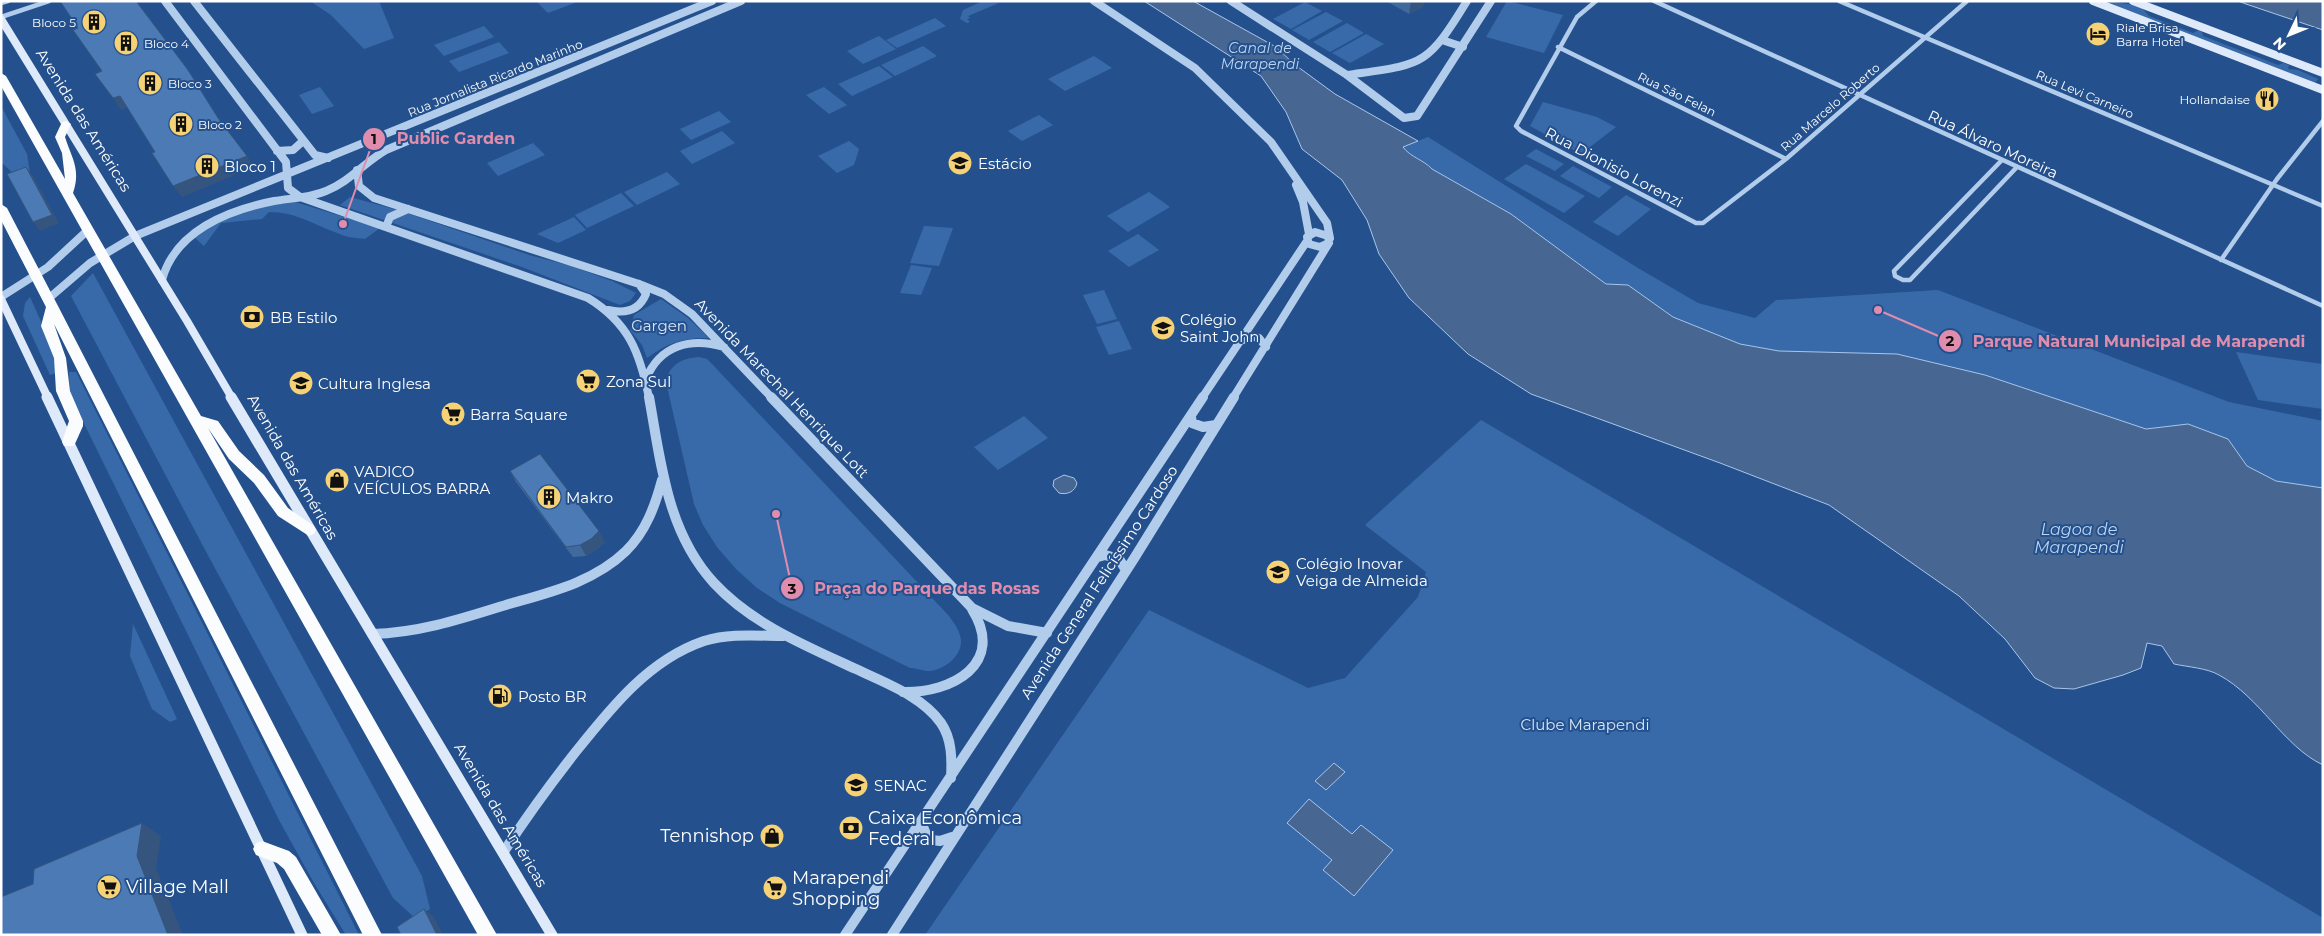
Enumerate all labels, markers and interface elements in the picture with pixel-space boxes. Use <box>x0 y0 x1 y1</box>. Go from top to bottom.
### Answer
building icon: Bloco 5 <box>81 9 107 35</box>
north arrow <box>2264 10 2314 60</box>
place label: Bloco 5 <box>32 15 76 30</box>
place label: Riale Brisa Barra Hotel <box>2116 20 2184 49</box>
hotel icon: Riale Brisa Barra Hotel <box>2085 21 2111 47</box>
building icon: Bloco 4 <box>113 30 139 56</box>
text: N <box>2269 34 2290 54</box>
place label: Bloco 4 <box>144 36 189 51</box>
street label: Rua Jornalista Ricardo Marinho <box>405 36 585 120</box>
water label: Canal de Marapendi <box>1221 39 1299 73</box>
street label: Avenida das Américas <box>32 45 136 195</box>
street label: Rua Marcelo Roberto <box>1777 60 1883 154</box>
street label: Rua Levi Carneiro <box>2034 67 2136 121</box>
street label: Rua São Felan <box>1635 69 1719 119</box>
building icon: Bloco 3 <box>137 70 163 96</box>
place label: Bloco 3 <box>168 76 212 91</box>
restaurant icon: Hollandaise <box>2254 86 2280 112</box>
place label: Hollandaise <box>2180 92 2250 107</box>
street label: Rua Álvaro Moreira <box>1925 106 2061 182</box>
building icon: Bloco 2 <box>168 111 194 137</box>
place label: Bloco 2 <box>198 117 242 132</box>
callout: Public Garden <box>362 123 526 154</box>
street label: Rua Dionisio Lorenzi <box>1542 123 1686 211</box>
text: 1 <box>371 129 377 148</box>
text: Public Garden <box>397 129 515 148</box>
school or university icon: Estácio <box>947 150 973 176</box>
building icon: Bloco 1 <box>194 153 220 179</box>
place label: Estácio <box>978 154 1032 173</box>
place label: Bloco 1 <box>224 157 276 176</box>
street label: Avenida Marechal Henrique Lott <box>691 294 873 482</box>
bank icon: BB Estilo <box>239 304 265 330</box>
place label: BB Estilo <box>270 308 337 327</box>
place label: Colégio Saint John <box>1180 310 1259 346</box>
school or university icon: Colégio Saint John <box>1150 315 1176 341</box>
park label: Gargen <box>631 316 687 335</box>
callout: Parque Natural Municipal de Marapendi <box>1937 326 2315 357</box>
text: 2 <box>1946 331 1955 350</box>
text: Parque Natural Municipal de Marapendi <box>1973 332 2305 351</box>
supermarket icon: Zona Sul <box>575 368 601 394</box>
school or university icon: Cultura Inglesa <box>288 370 314 396</box>
place label: Zona Sul <box>606 372 671 391</box>
place label: Cultura Inglesa <box>318 374 431 393</box>
street label: Avenida das Américas <box>244 391 342 543</box>
supermarket icon: Barra Square <box>440 401 466 427</box>
place label: Barra Square <box>470 405 567 424</box>
place label: VADICO VEÍCULOS BARRA <box>354 462 490 498</box>
street label: Avenida General Felicíssimo Cardoso <box>1016 462 1182 702</box>
shop icon: VADICO VEÍCULOS BARRA <box>324 467 350 493</box>
building icon: Makro <box>536 484 562 510</box>
place label: Makro <box>566 488 613 507</box>
water label: Lagoa de Marapendi <box>2034 520 2125 557</box>
place label: Colégio Inovar Veiga de Almeida <box>1296 554 1428 590</box>
school or university icon: Colégio Inovar Veiga de Almeida <box>1265 559 1291 585</box>
callout: Praça do Parque das Rosas <box>780 573 1050 604</box>
text: 3 <box>787 579 797 598</box>
text: Praça do Parque das Rosas <box>814 579 1040 599</box>
fuel station icon: Posto BR <box>487 683 513 709</box>
place label: Posto BR <box>518 687 587 706</box>
park label: Clube Marapendi <box>1521 715 1649 734</box>
street label: Avenida das Américas <box>450 739 552 891</box>
school or university icon: SENAC <box>843 772 869 798</box>
place label: SENAC <box>874 776 927 795</box>
place label: Caixa Econômica Federal <box>868 807 1022 850</box>
bank icon: Caixa Econômica Federal <box>838 815 864 841</box>
shop icon: Tennishop <box>759 823 785 849</box>
place label: Tennishop <box>660 825 754 847</box>
place label: Marapendi Shopping <box>792 867 889 910</box>
supermarket icon: Village Mall <box>96 874 122 900</box>
supermarket icon: Marapendi Shopping <box>762 875 788 901</box>
place label: Village Mall <box>126 876 229 898</box>

